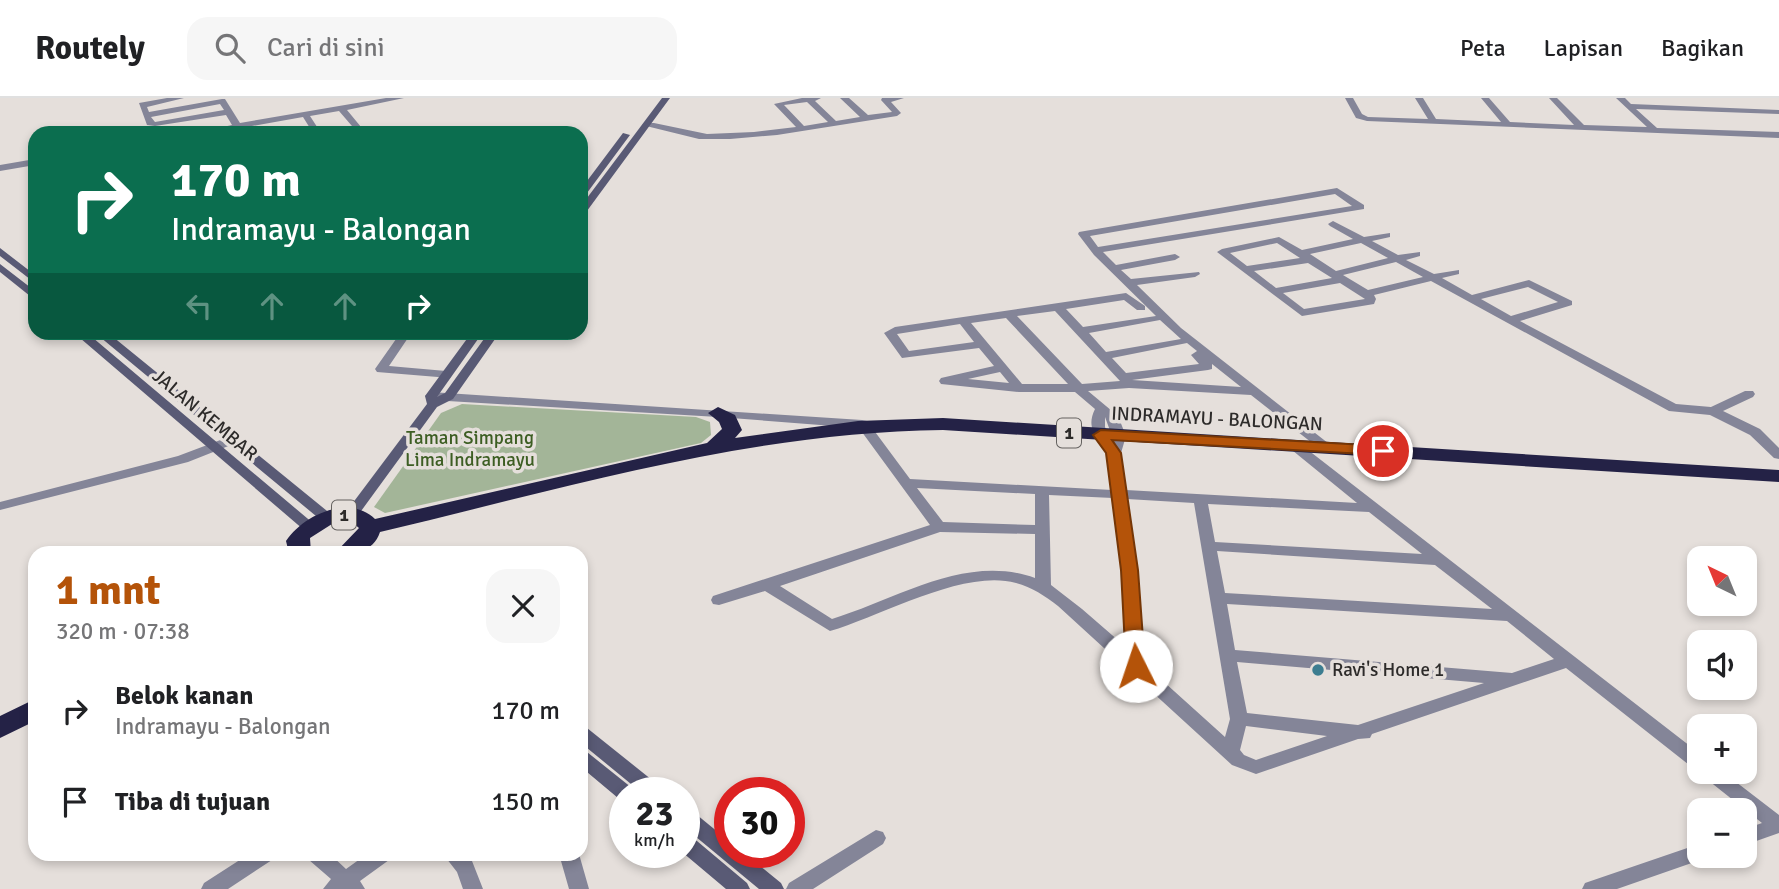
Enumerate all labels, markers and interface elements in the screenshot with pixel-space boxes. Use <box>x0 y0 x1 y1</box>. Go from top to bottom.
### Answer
search box <box>187 17 677 80</box>
text: Routely <box>35 28 145 69</box>
icon: search <box>211 29 249 67</box>
text: Cari di sini <box>267 32 385 64</box>
text: Peta <box>1460 33 1506 63</box>
text: Lapisan <box>1544 33 1623 63</box>
text: Bagikan <box>1661 33 1744 63</box>
text: 170 m <box>171 150 301 210</box>
icon: right <box>56 154 147 245</box>
text: Indramayu - Balongan <box>171 210 471 249</box>
icon: left <box>180 287 218 325</box>
icon: ahead <box>253 287 291 325</box>
icon: ahead <box>326 287 364 325</box>
icon: right <box>399 287 437 325</box>
street label: JALAN KEMBAR <box>147 364 263 466</box>
street label: INDRAMAYU - BALONGAN <box>1111 401 1323 437</box>
road number: 1 <box>1057 418 1081 447</box>
pin <box>1353 421 1413 481</box>
park label: Taman Simpang Lima Indramayu <box>405 426 535 472</box>
icon: arrive <box>1364 432 1402 470</box>
road number: 1 <box>332 500 356 530</box>
north arrow <box>1687 546 1757 616</box>
map controls <box>1687 546 1757 868</box>
text: 1 mnt <box>56 565 161 616</box>
button: close <box>486 569 560 643</box>
text: 320 m · 07:38 <box>56 617 190 646</box>
position arrow <box>1099 629 1173 703</box>
button: sound <box>1687 630 1757 700</box>
place label: Ravi's Home 1 <box>1332 658 1444 682</box>
marker: Ravi's Home 1 <box>1310 662 1326 678</box>
text: Belok kanan <box>115 680 253 712</box>
icon: right <box>56 692 94 730</box>
text: 170 m <box>491 695 560 727</box>
text: Indramayu - Balongan <box>115 712 331 741</box>
button: + <box>1687 714 1757 784</box>
speed limit sign: 30 <box>714 777 805 868</box>
icon: arrive <box>56 783 94 821</box>
text: Tiba di tujuan <box>115 786 270 818</box>
text: 150 m <box>491 786 560 818</box>
text: 23 <box>636 792 673 835</box>
button: − <box>1687 798 1757 868</box>
text: km/h <box>634 829 675 851</box>

